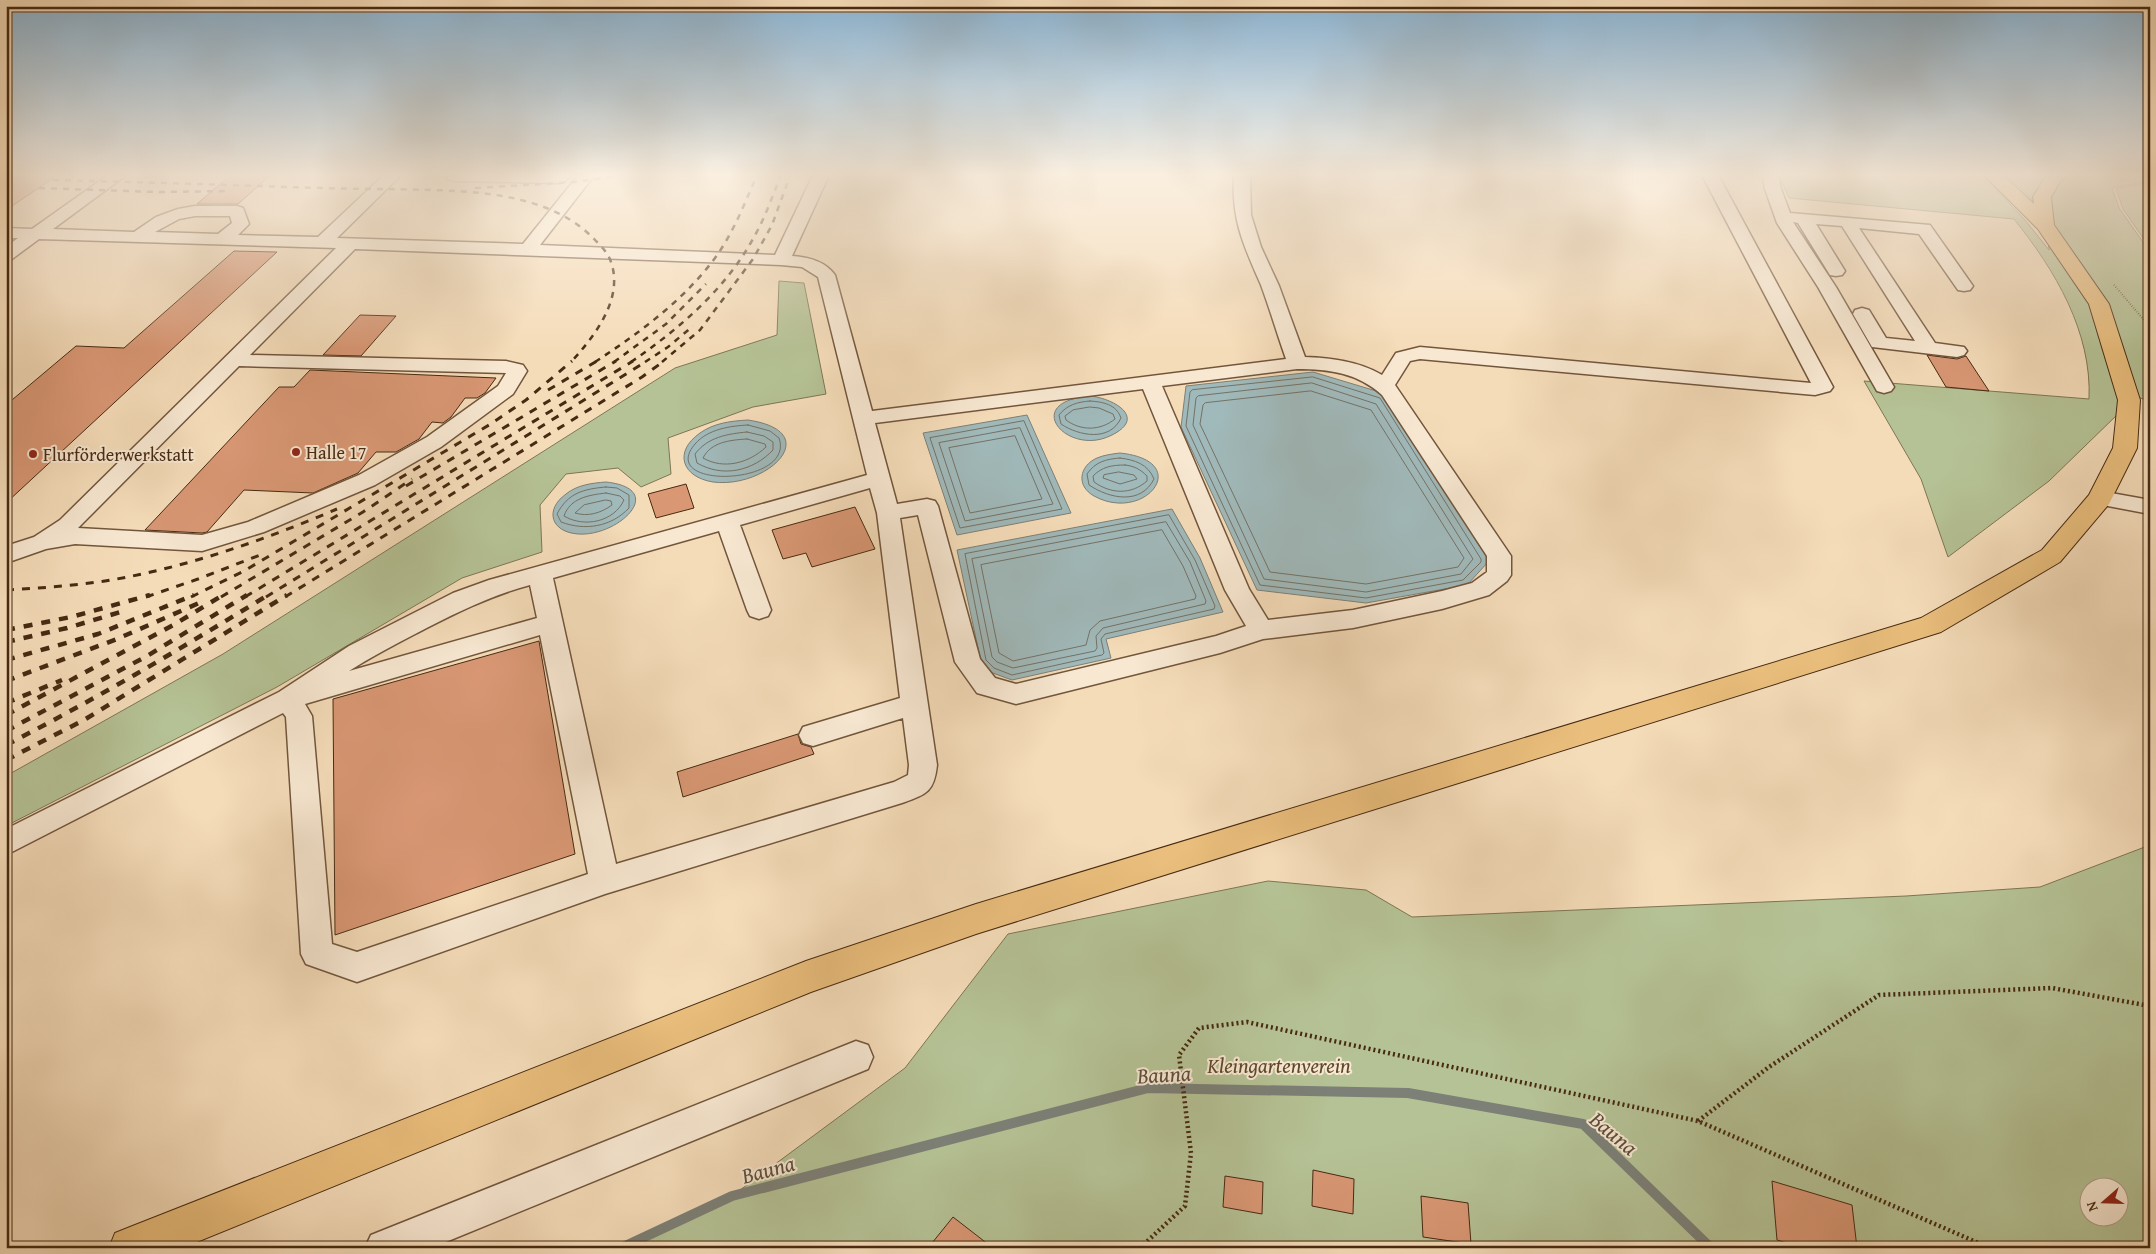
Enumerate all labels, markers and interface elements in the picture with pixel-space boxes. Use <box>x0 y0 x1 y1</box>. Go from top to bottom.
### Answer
place label: Halle 17 <box>306 439 366 466</box>
place label: Flurförderwerkstatt <box>43 441 194 468</box>
marker: Halle 17 <box>290 446 302 458</box>
marker: Flurförderwerkstatt <box>27 448 39 460</box>
park label: Kleingartenverein <box>1206 1050 1351 1081</box>
water label: Bauna <box>1135 1057 1192 1091</box>
water label: Bauna <box>1582 1103 1645 1163</box>
water label: Bauna <box>737 1147 798 1192</box>
north arrow <box>2078 1176 2128 1226</box>
text: N <box>2081 1198 2103 1214</box>

